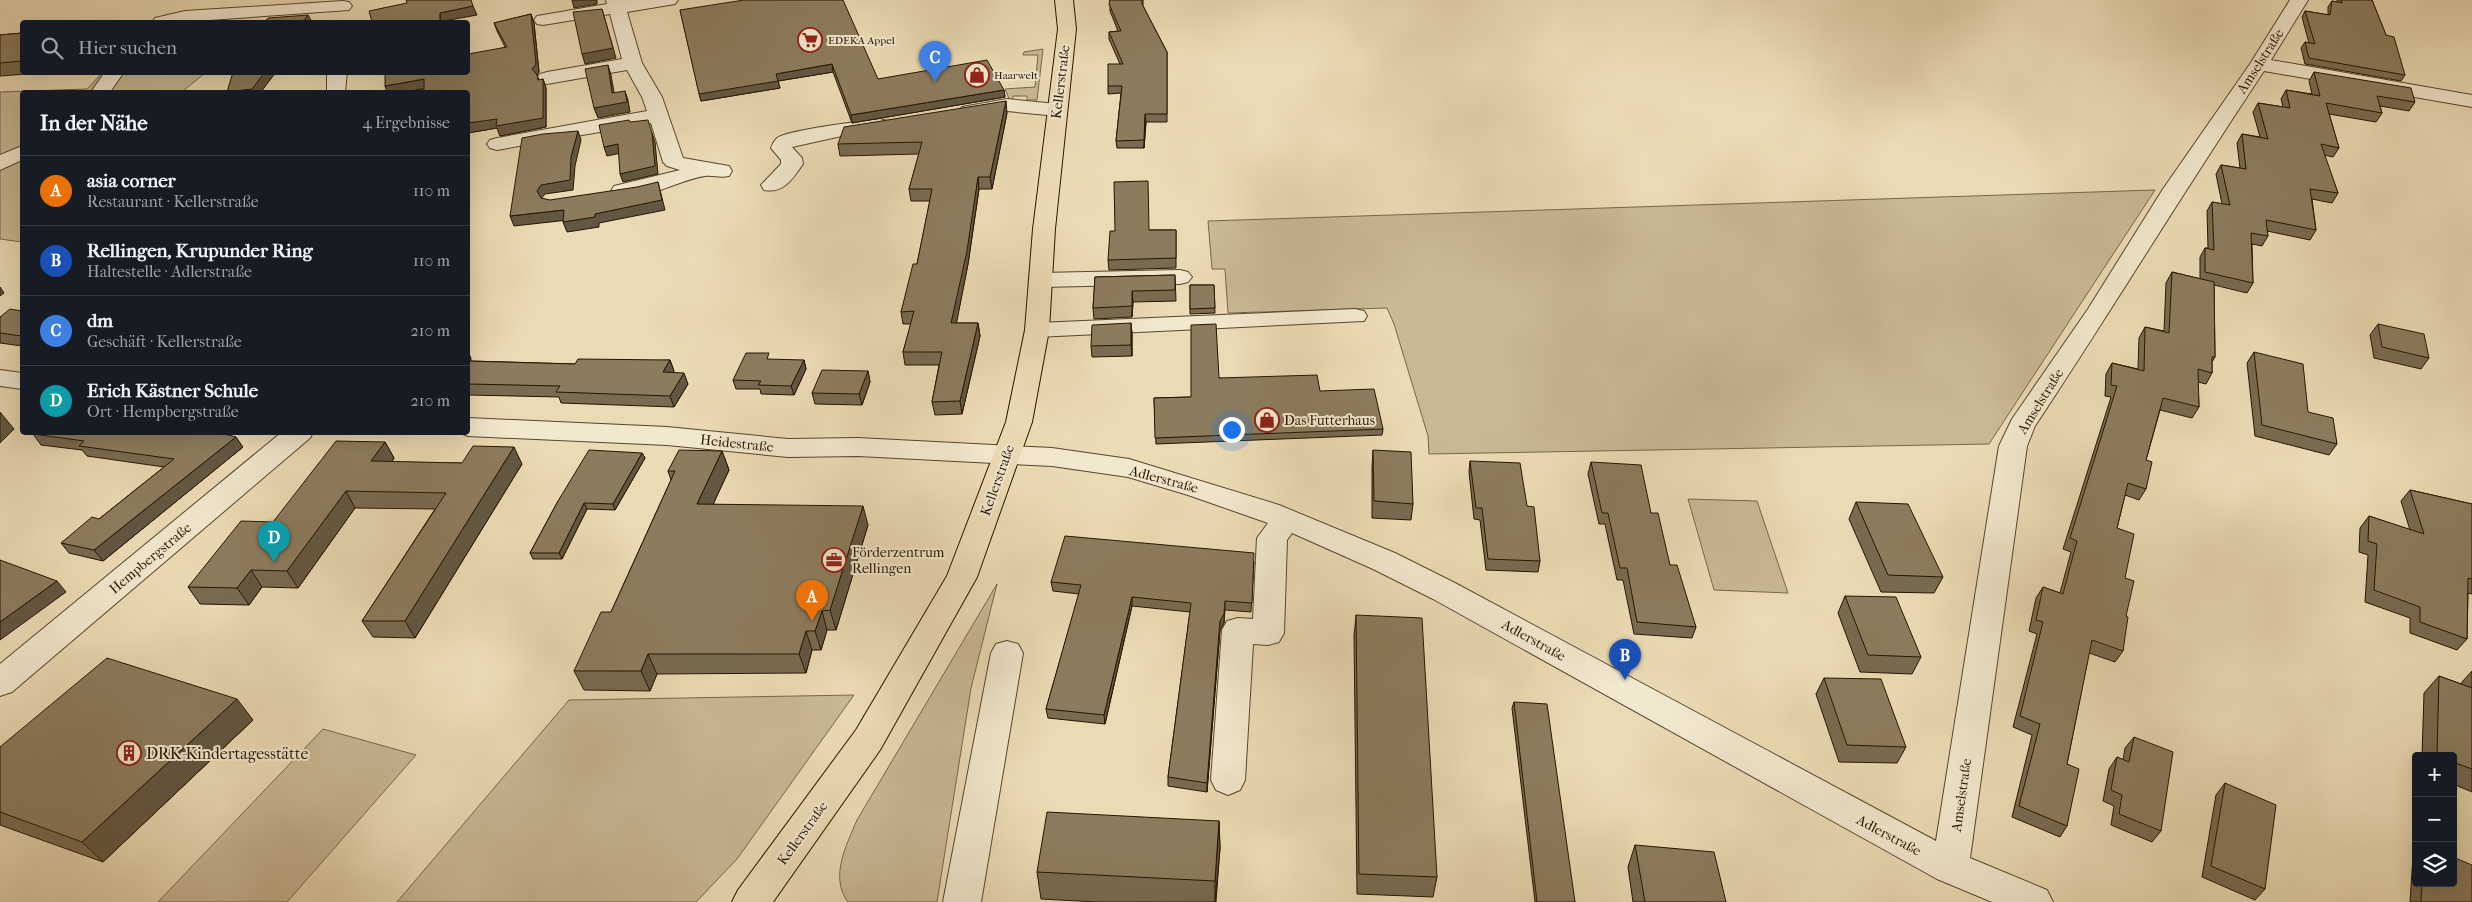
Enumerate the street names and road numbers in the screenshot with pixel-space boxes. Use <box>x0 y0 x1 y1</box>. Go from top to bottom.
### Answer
street label: Amselstraße <box>2233 26 2288 98</box>
street label: Kellerstraße <box>1048 44 1073 120</box>
street label: Amselstraße <box>2013 365 2067 438</box>
street label: Heidestraße <box>699 431 775 456</box>
street label: Kellerstraße <box>977 442 1018 518</box>
street label: Adlerstraße <box>1127 462 1200 497</box>
street label: Hempbergstraße <box>106 519 195 598</box>
street label: Adlerstraße <box>1498 615 1569 665</box>
street label: Amselstraße <box>1948 757 1975 834</box>
street label: Kellerstraße <box>774 798 831 868</box>
street label: Adlerstraße <box>1853 811 1924 860</box>

